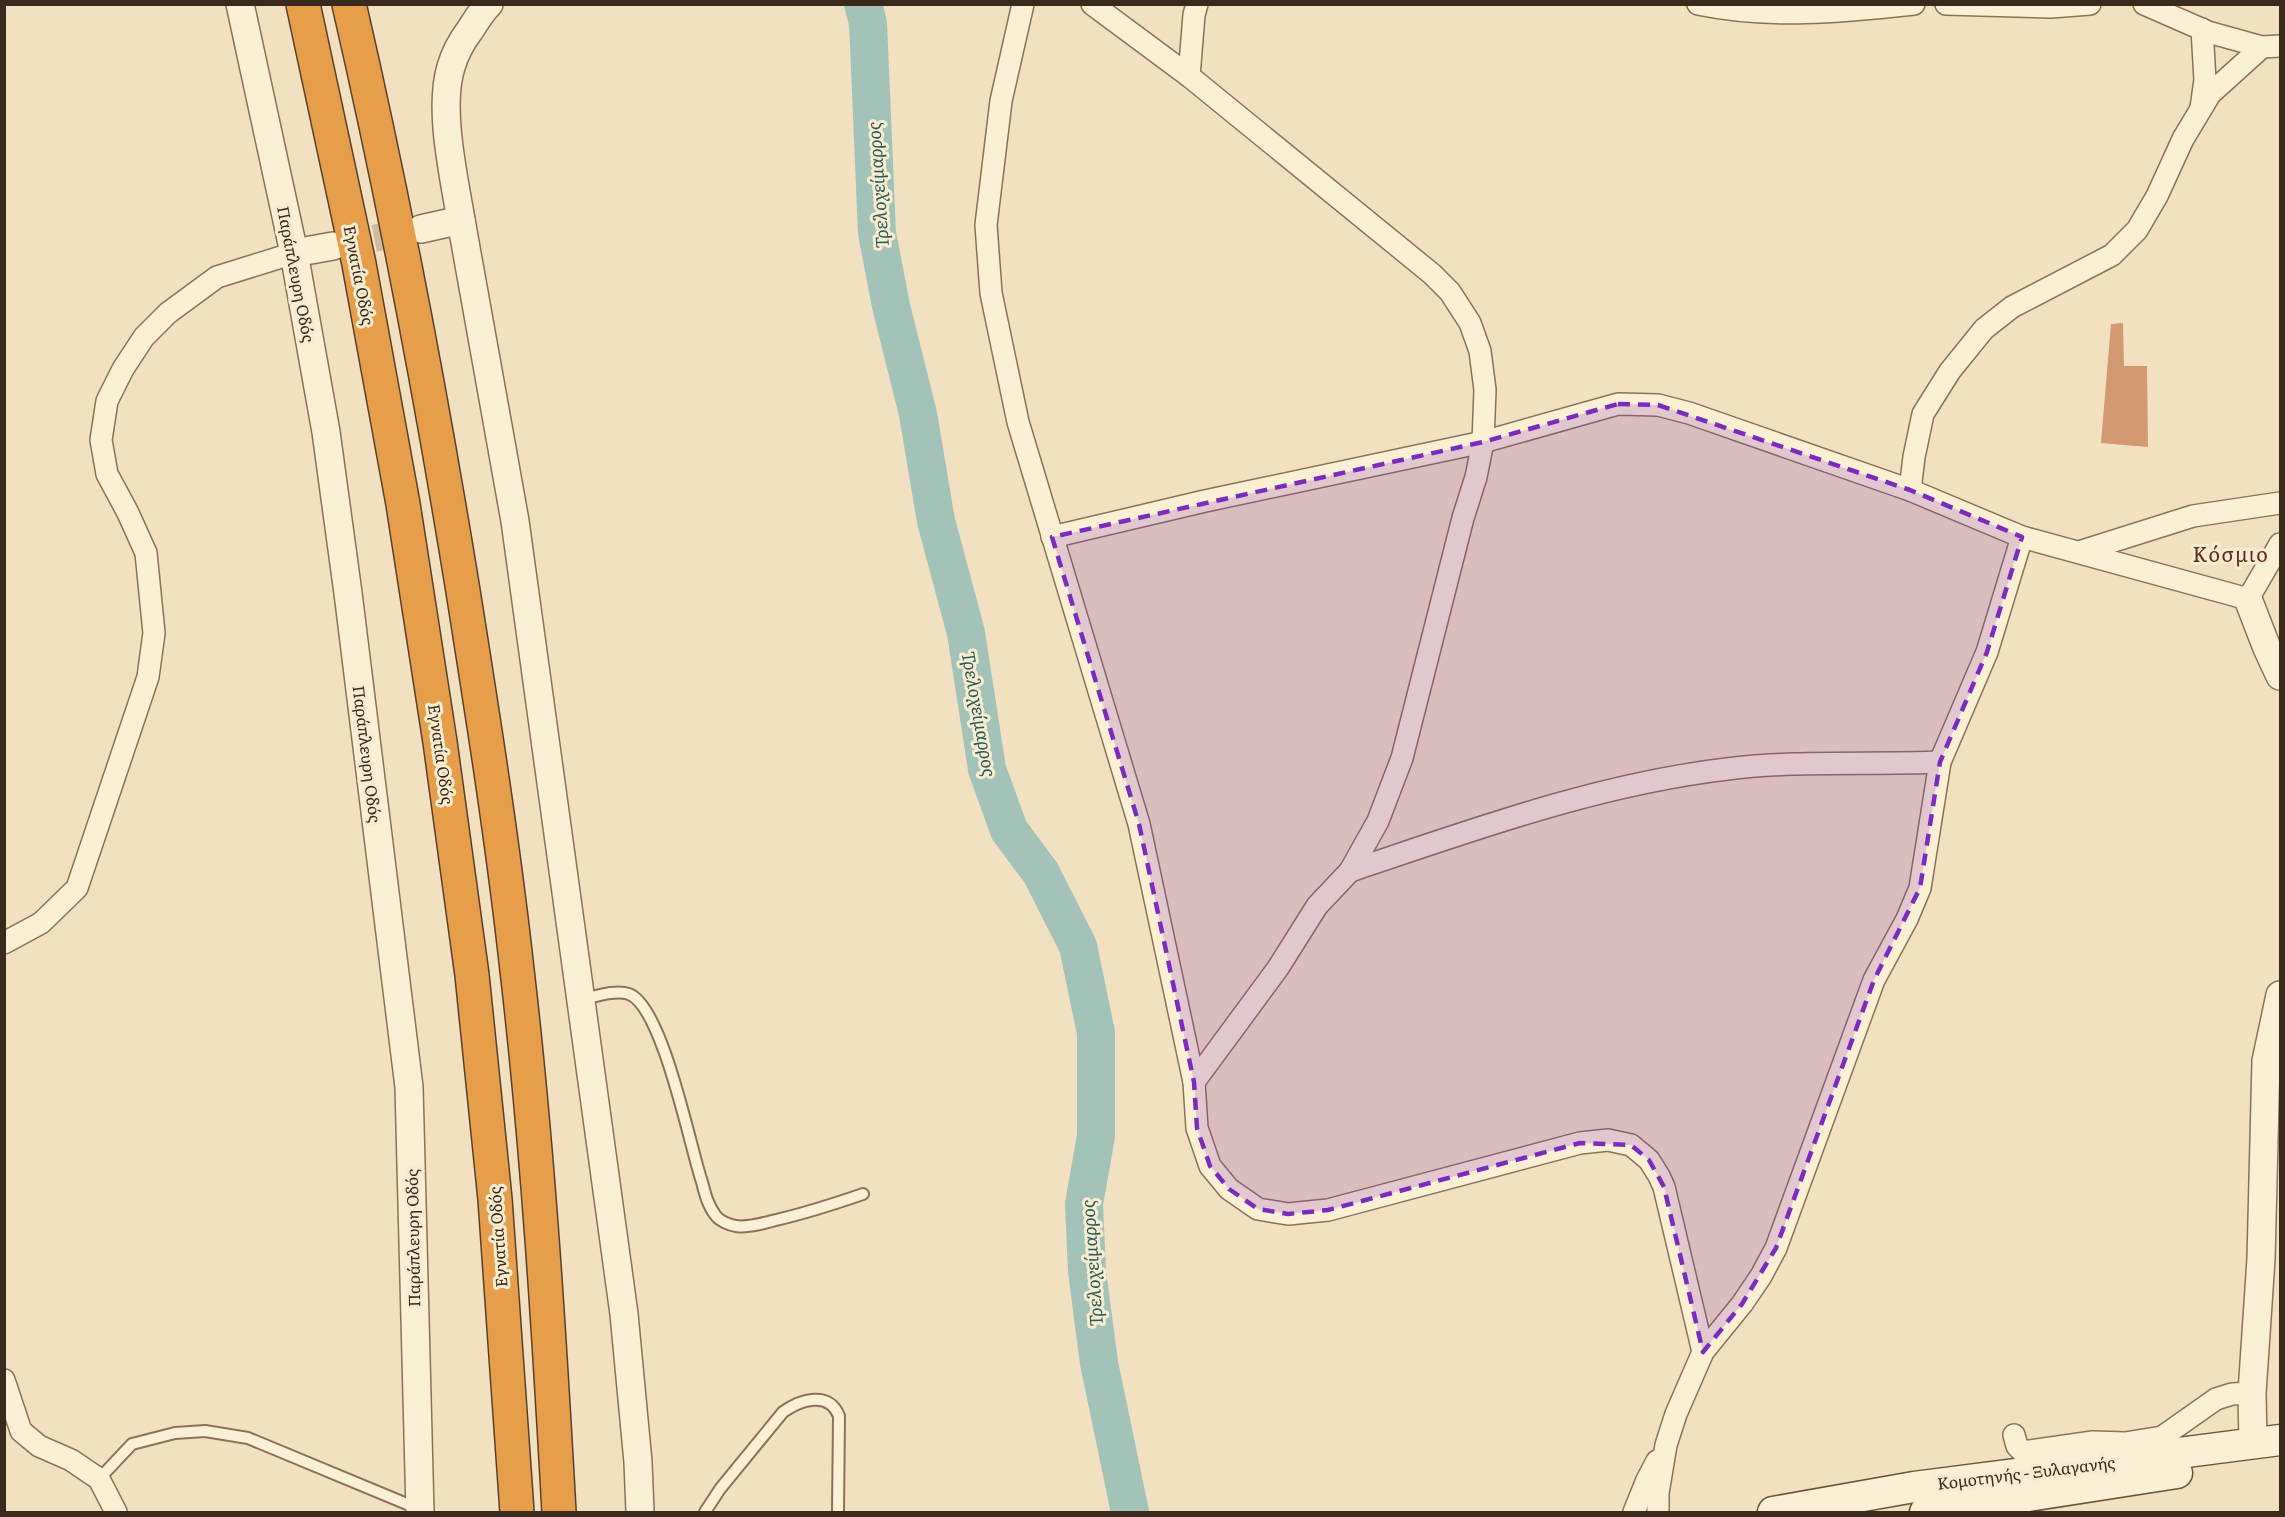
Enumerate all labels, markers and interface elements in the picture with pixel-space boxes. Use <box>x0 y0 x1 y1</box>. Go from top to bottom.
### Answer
water label: Τρελοχείμαρρος <box>859 120 895 249</box>
street label: Παράπλευρη Οδός <box>272 204 322 344</box>
street label: Εγνατία Οδός <box>339 223 381 327</box>
district label: Κόσμιο <box>2193 538 2269 568</box>
water label: Τρελοχείμαρρος <box>956 649 1004 779</box>
street label: Παράπλευρη Οδός <box>348 684 388 824</box>
street label: Εγνατία Οδός <box>423 702 461 806</box>
street label: Παράπλευρη Οδός <box>399 1169 425 1307</box>
street label: Εγνατία Οδός <box>482 1186 512 1288</box>
water label: Τρελοχείμαρρος <box>1073 1198 1109 1327</box>
street label: Κομοτηνής - Ξυλαγανής <box>1936 1449 2116 1495</box>

